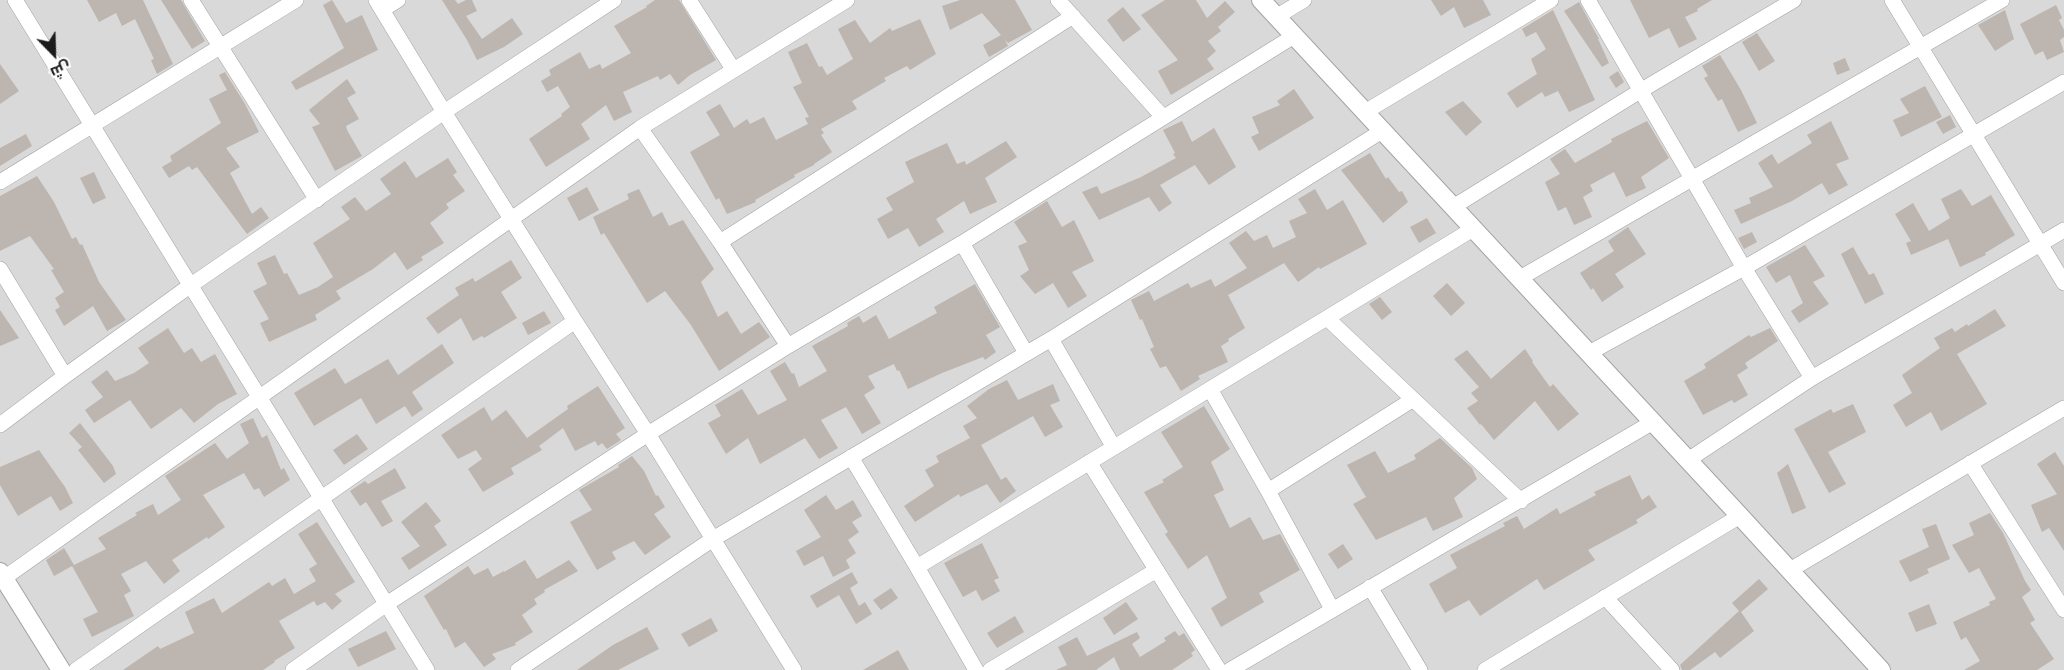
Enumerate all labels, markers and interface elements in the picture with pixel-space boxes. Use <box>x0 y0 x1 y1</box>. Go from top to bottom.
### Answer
north arrow <box>24 24 84 84</box>
text: ش <box>48 57 74 84</box>

